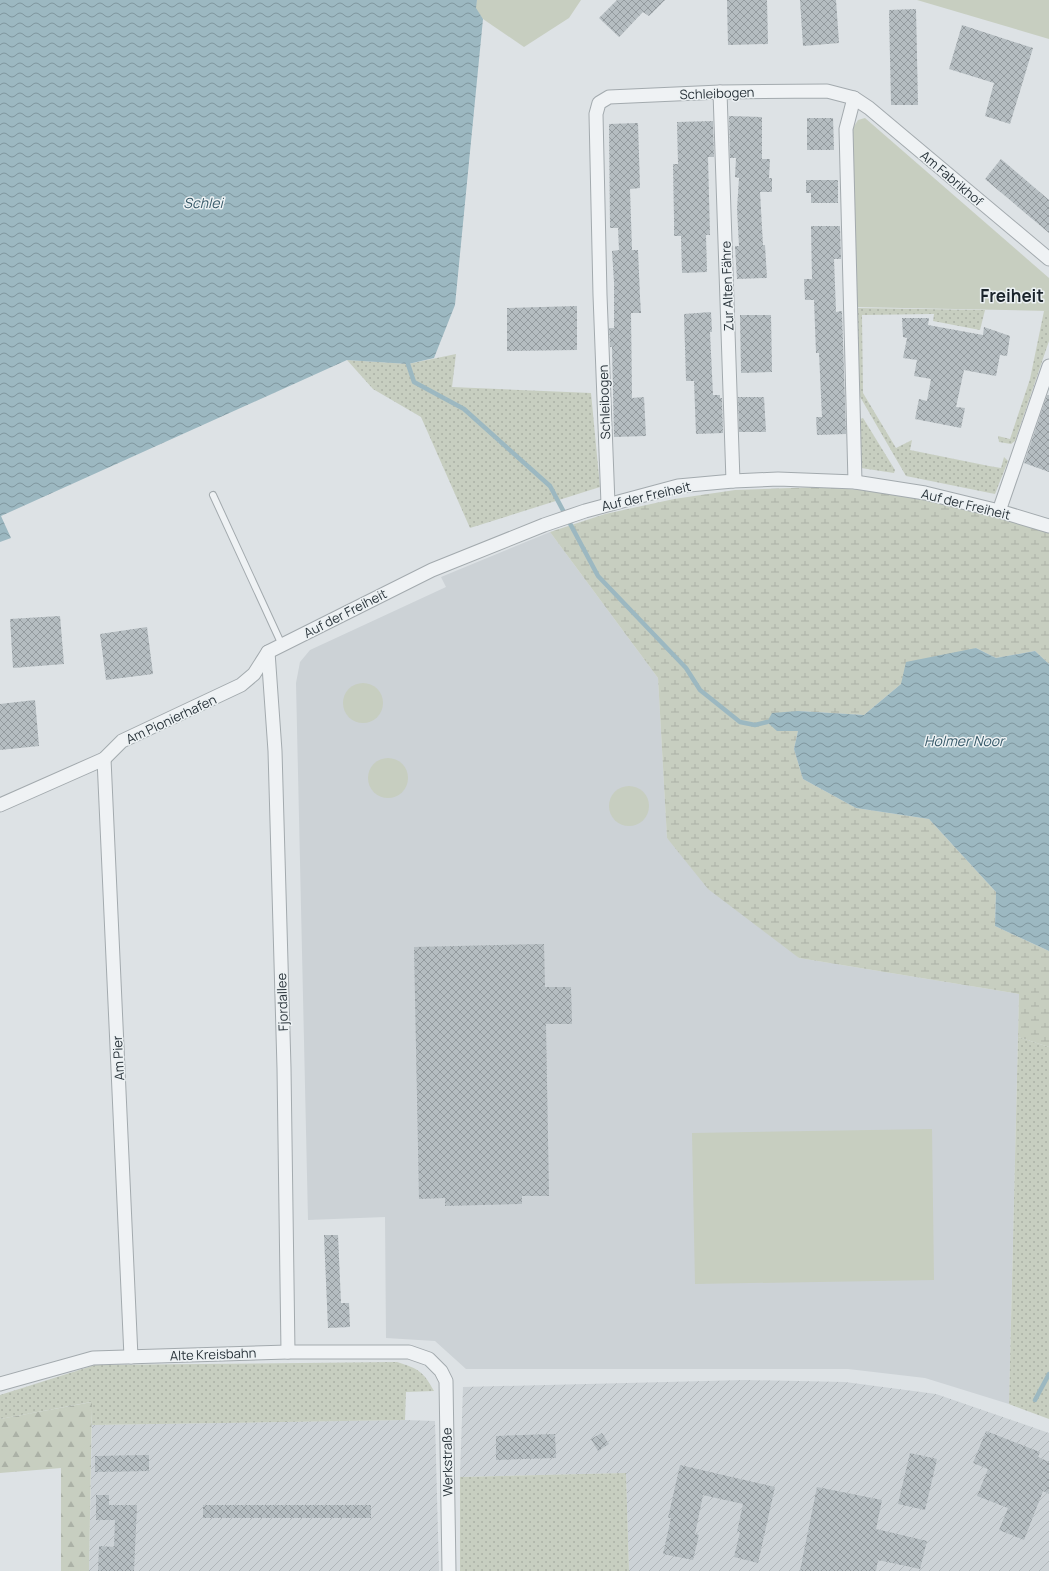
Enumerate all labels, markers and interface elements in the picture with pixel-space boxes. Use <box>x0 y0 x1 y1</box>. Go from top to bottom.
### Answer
street label: Schleibogen <box>679 83 755 103</box>
street label: Am Fabrikhof <box>917 146 988 210</box>
water label: Schlei <box>183 193 224 212</box>
street label: Zur Alten Fähre <box>716 240 738 331</box>
district label: Freiheit <box>980 284 1044 307</box>
street label: Schleibogen <box>594 364 614 440</box>
street label: Auf der Freiheit <box>600 477 692 515</box>
street label: Auf der Freiheit <box>920 484 1012 524</box>
street label: Auf der Freiheit <box>300 584 390 642</box>
street label: Am Pionierhafen <box>123 690 219 748</box>
water label: Holmer Noor <box>924 731 1006 750</box>
street label: Fjordallee <box>272 972 292 1031</box>
street label: Am Pier <box>108 1035 128 1081</box>
street label: Alte Kreisbahn <box>169 1343 257 1365</box>
street label: Werkstraße <box>437 1427 457 1497</box>

